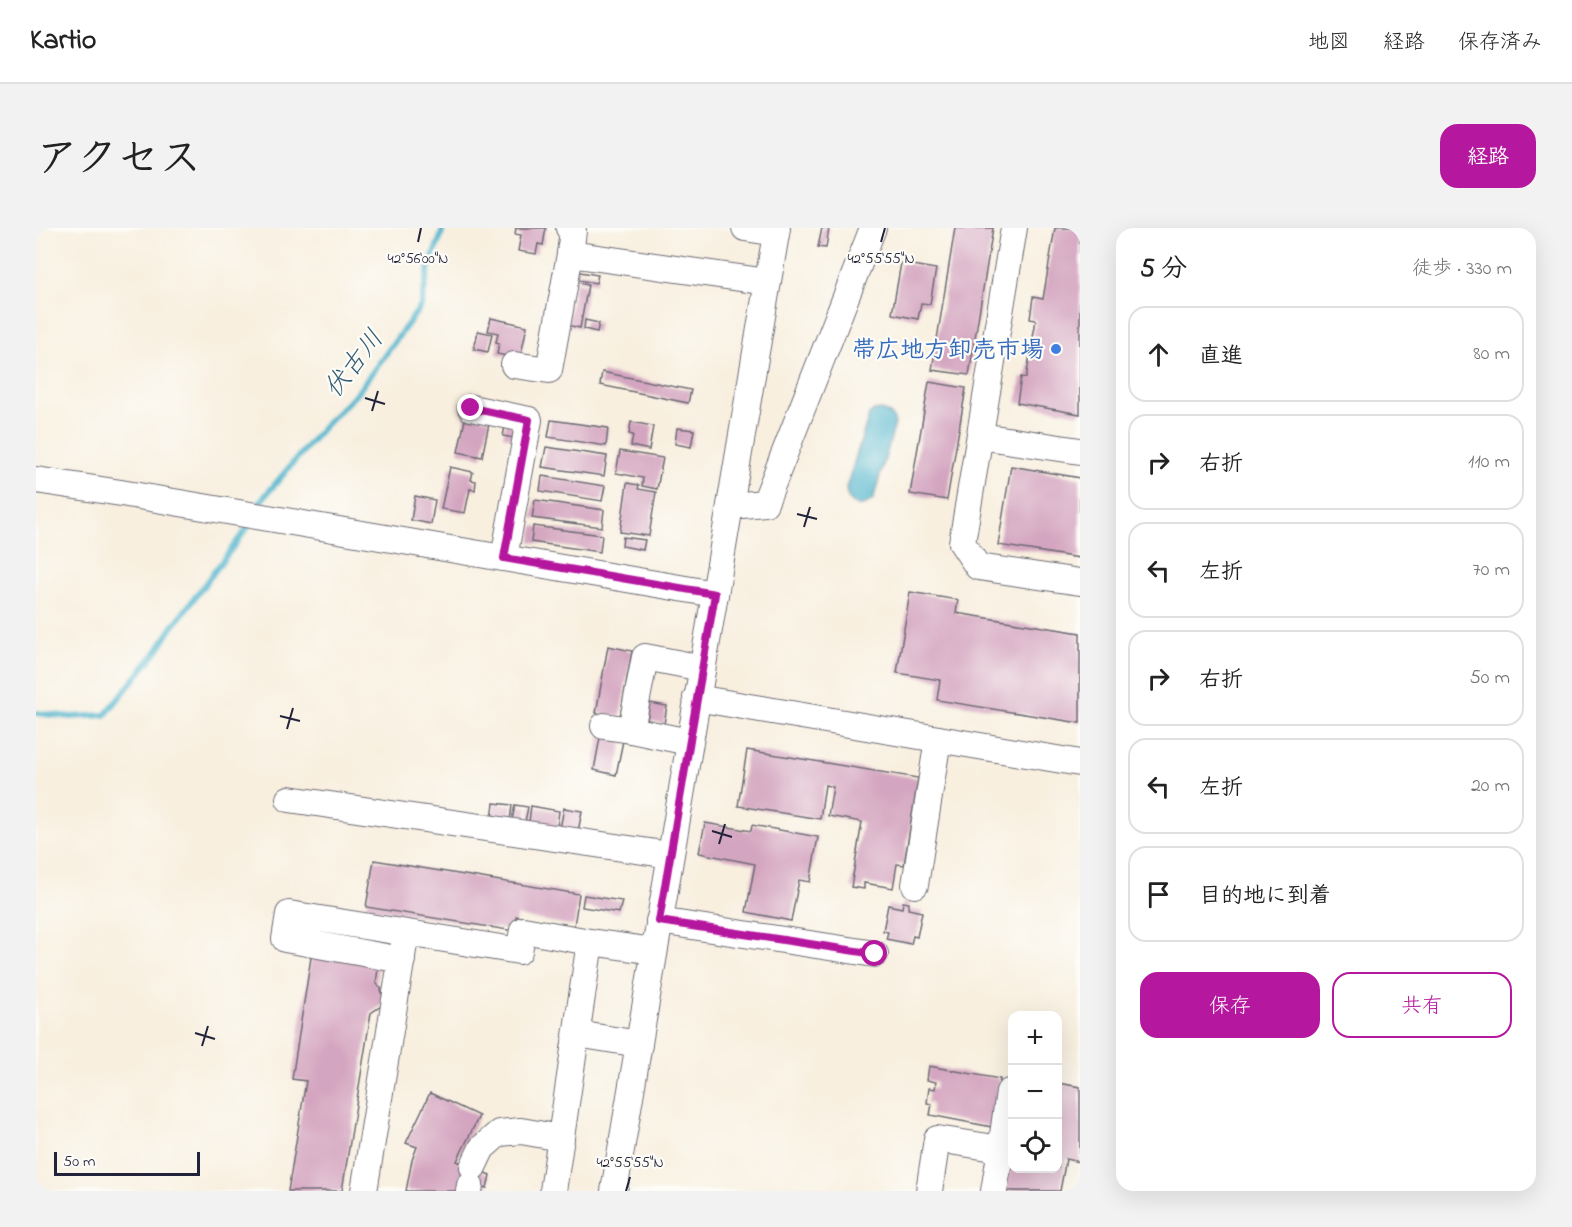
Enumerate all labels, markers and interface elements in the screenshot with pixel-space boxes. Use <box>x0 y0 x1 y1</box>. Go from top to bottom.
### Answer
text: Kartio <box>30 21 96 62</box>
text: 地図 <box>1308 28 1350 58</box>
text: 経路 <box>1383 28 1425 58</box>
text: 保存済み <box>1458 28 1542 58</box>
button: 経路 <box>1440 124 1536 188</box>
text: アクセス <box>36 130 201 191</box>
text: 42°56'00"N <box>387 248 449 270</box>
text: 42°55'55"N <box>847 248 915 270</box>
text: 5 分 <box>1140 251 1187 289</box>
text: 徒歩 · 330 m <box>1412 255 1512 284</box>
water label: 伏古川 <box>316 322 394 407</box>
place label: 帯広地方卸売市場 <box>852 334 1044 369</box>
icon: ahead <box>1142 338 1175 371</box>
text: 80 m <box>1473 340 1510 369</box>
text: 直進 <box>1199 341 1243 373</box>
marker: 帯広地方卸売市場 <box>1049 342 1063 356</box>
route end <box>457 394 483 420</box>
icon: right <box>1142 446 1175 479</box>
text: 110 m <box>1468 448 1510 477</box>
text: 右折 <box>1199 449 1243 481</box>
icon: left <box>1142 554 1175 587</box>
text: 70 m <box>1473 556 1510 585</box>
text: 左折 <box>1199 557 1243 589</box>
icon: right <box>1142 662 1175 695</box>
text: 50 m <box>1469 664 1510 693</box>
text: 右折 <box>1199 665 1243 697</box>
icon: left <box>1142 770 1175 803</box>
text: 20 m <box>1471 772 1510 801</box>
text: 左折 <box>1199 773 1243 805</box>
icon: arrive <box>1142 878 1175 911</box>
text: 目的地に到着 <box>1199 881 1331 913</box>
route start <box>861 940 887 966</box>
button: 保存 <box>1140 972 1320 1038</box>
button: 共有 <box>1332 972 1512 1038</box>
map controls <box>1008 1011 1062 1173</box>
button: + <box>1008 1011 1062 1065</box>
button: − <box>1008 1065 1062 1119</box>
button: locate <box>1008 1119 1062 1173</box>
scale bar <box>54 1149 200 1176</box>
text: 50 m <box>63 1150 95 1174</box>
text: 42°55'55"N <box>596 1152 664 1174</box>

